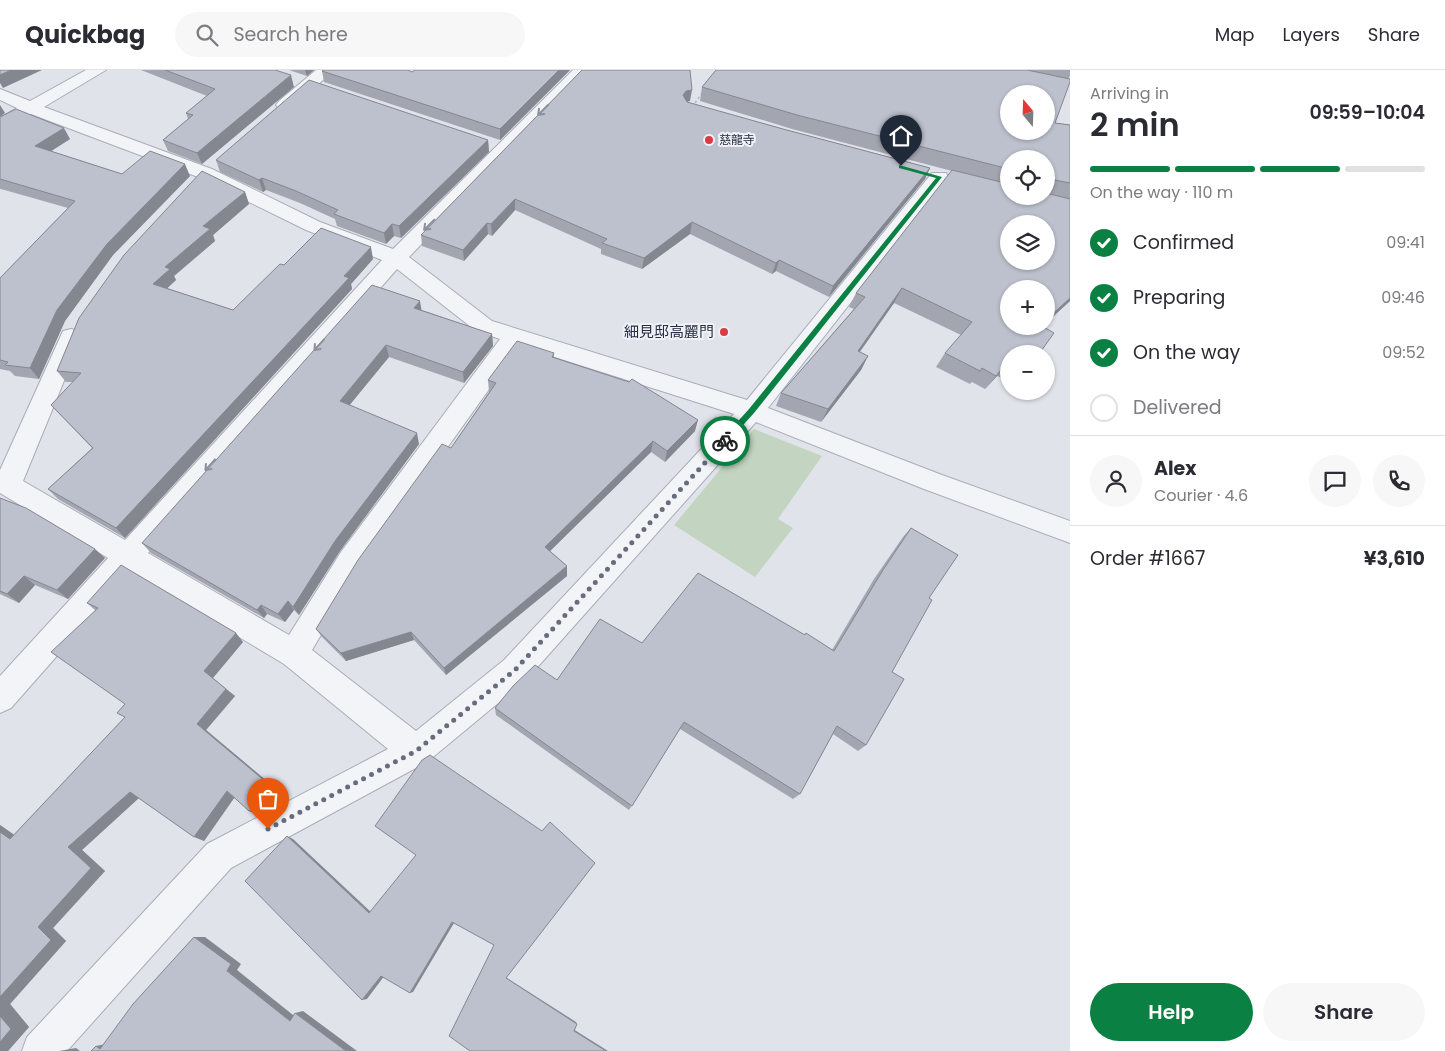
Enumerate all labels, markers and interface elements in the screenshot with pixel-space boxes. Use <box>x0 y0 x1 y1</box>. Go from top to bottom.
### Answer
search box <box>175 12 525 57</box>
text: Quickbag <box>25 18 145 51</box>
icon: search <box>193 21 221 49</box>
text: Search here <box>233 21 348 48</box>
text: Map <box>1215 22 1255 47</box>
text: Layers <box>1283 22 1340 47</box>
text: Share <box>1368 22 1420 47</box>
text: Arriving in <box>1090 82 1169 105</box>
north arrow <box>1000 85 1055 140</box>
map controls <box>1000 85 1055 400</box>
text: 09:59–10:04 <box>1309 99 1425 126</box>
text: 2 min <box>1090 102 1180 147</box>
one-way arrow <box>537 103 549 116</box>
pin <box>880 115 922 166</box>
icon: home <box>887 122 915 150</box>
place label: 慈龍寺 <box>719 131 755 148</box>
marker: 慈龍寺 <box>703 134 715 146</box>
button: locate <box>1000 150 1055 205</box>
text: On the way · 110 m <box>1090 181 1233 204</box>
button: layers <box>1000 215 1055 270</box>
one-way arrow <box>423 219 435 231</box>
icon: check <box>1090 229 1118 257</box>
text: Confirmed <box>1133 229 1234 256</box>
text: 09:41 <box>1386 231 1425 254</box>
button: + <box>1000 280 1055 335</box>
icon: check <box>1090 284 1118 312</box>
text: Preparing <box>1133 284 1225 311</box>
text: 09:46 <box>1381 286 1425 309</box>
place label: 細見邸高麗門 <box>624 321 714 342</box>
marker: 細見邸高麗門 <box>718 326 730 338</box>
one-way arrow <box>313 338 325 351</box>
icon: check <box>1090 339 1118 367</box>
text: On the way <box>1133 339 1240 366</box>
text: 09:52 <box>1382 341 1425 364</box>
button: − <box>1000 345 1055 400</box>
text: Delivered <box>1133 394 1222 421</box>
courier <box>700 416 750 466</box>
icon: bike <box>711 427 739 455</box>
button: person <box>1090 455 1142 507</box>
text: Alex <box>1154 455 1196 482</box>
button: chat <box>1309 455 1361 507</box>
button: phone <box>1373 455 1425 507</box>
one-way arrow <box>204 459 216 472</box>
text: Courier · 4.6 <box>1154 484 1248 507</box>
text: Order #1667 <box>1090 545 1205 572</box>
text: ¥3,610 <box>1364 545 1425 572</box>
pin <box>247 778 289 829</box>
icon: bag <box>254 785 282 813</box>
button: Help <box>1090 983 1253 1041</box>
button: Share <box>1263 983 1425 1041</box>

